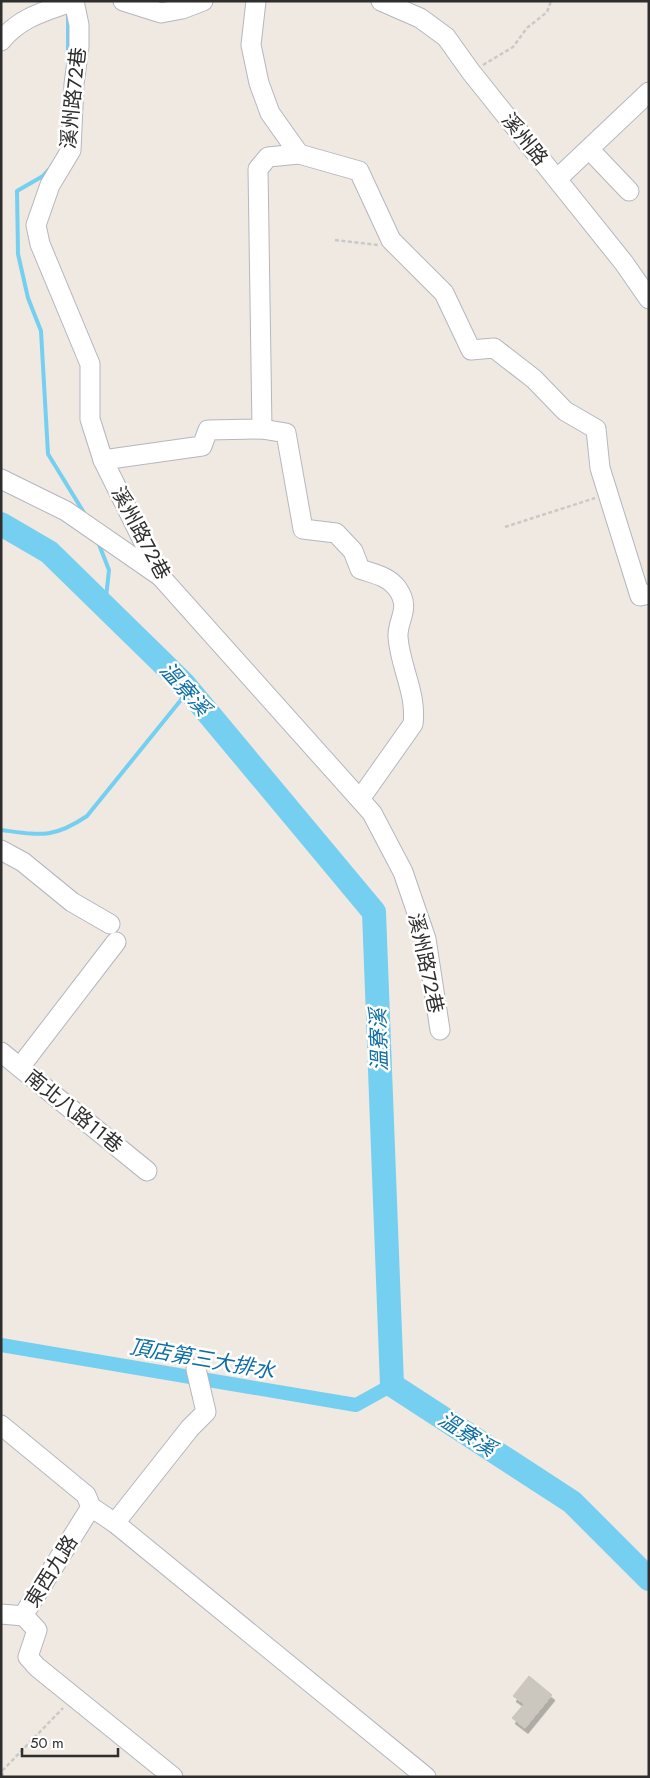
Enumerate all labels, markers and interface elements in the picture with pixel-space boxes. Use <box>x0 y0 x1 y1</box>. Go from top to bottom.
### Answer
street label: 溪州路72巷 <box>54 46 93 150</box>
street label: 溪州路 <box>494 107 555 172</box>
street label: 溪州路72巷 <box>104 481 177 585</box>
water label: 溫寮溪 <box>153 656 219 725</box>
street label: 溪州路72巷 <box>401 910 450 1016</box>
water label: 溫寮溪 <box>363 1005 395 1072</box>
street label: 南北八路11巷 <box>19 1063 129 1160</box>
water label: 頂店第三大排水 <box>127 1331 278 1387</box>
water label: 溫寮溪 <box>432 1404 504 1465</box>
street label: 東西九路 <box>18 1530 85 1613</box>
scale bar <box>22 1726 119 1758</box>
text: 50 m <box>30 1732 64 1754</box>

